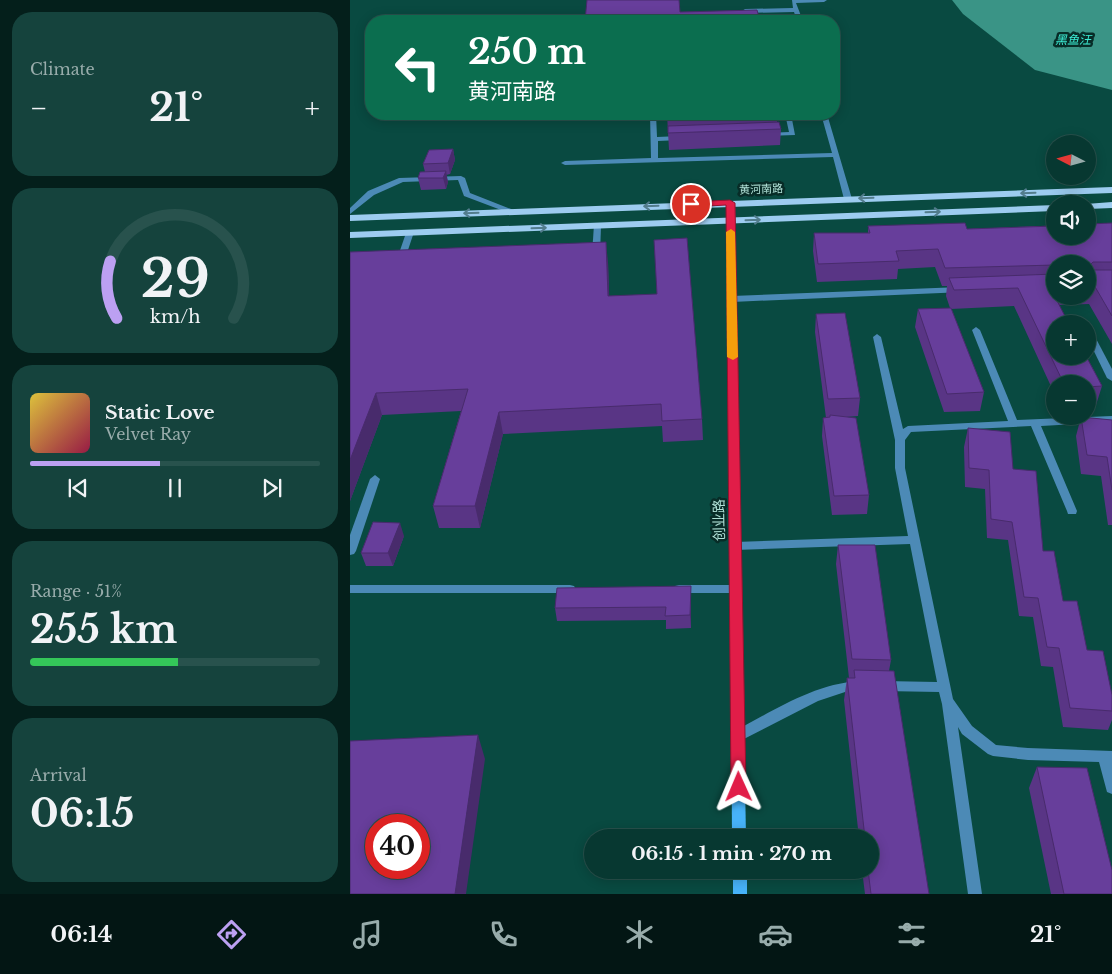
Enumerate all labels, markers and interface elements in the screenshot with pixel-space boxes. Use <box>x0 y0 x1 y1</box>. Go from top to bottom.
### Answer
text: 250 m <box>468 30 586 73</box>
water label: 黑鱼汪 <box>1055 32 1093 47</box>
icon: left <box>385 35 450 100</box>
text: Climate <box>30 59 95 79</box>
text: 黄河南路 <box>468 78 556 105</box>
text: 21° <box>149 84 203 131</box>
text: − <box>30 91 48 126</box>
text: + <box>305 91 320 126</box>
north arrow <box>1046 135 1096 185</box>
map controls <box>1046 135 1096 425</box>
street label: 黄河南路 <box>739 181 783 197</box>
pin <box>670 183 712 225</box>
one-way arrow <box>1021 188 1037 198</box>
icon: arrive <box>677 190 705 218</box>
one-way arrow <box>858 194 874 203</box>
button: sound <box>1046 195 1096 245</box>
one-way arrow <box>643 201 660 211</box>
one-way arrow <box>463 208 480 218</box>
one-way arrow <box>925 208 941 217</box>
one-way arrow <box>745 215 761 224</box>
one-way arrow <box>530 223 546 232</box>
text: 29 <box>141 247 209 311</box>
button: layers <box>1046 255 1096 305</box>
text: km/h <box>150 306 200 328</box>
button: + <box>1046 315 1096 365</box>
button: − <box>1046 375 1096 425</box>
text: Static Love <box>105 401 215 424</box>
text: Velvet Ray <box>105 424 191 444</box>
icon: previous <box>64 474 92 502</box>
icon: pause <box>161 474 189 502</box>
icon: next <box>258 474 286 502</box>
street label: 创业路 <box>710 499 728 541</box>
text: Range · 51% <box>30 581 122 601</box>
text: 255 km <box>30 606 177 653</box>
position arrow <box>712 760 764 812</box>
text: Arrival <box>30 765 87 785</box>
text: 06:15 <box>30 790 134 837</box>
speed limit sign: 40 <box>365 814 430 879</box>
text: 06:15 · 1 min · 270 m <box>631 842 832 865</box>
icon: directions <box>214 917 249 952</box>
icon: music <box>350 917 385 952</box>
icon: phone <box>486 917 521 952</box>
icon: climate <box>622 917 657 952</box>
icon: car <box>758 917 793 952</box>
icon: filters <box>894 917 929 952</box>
text: 06:14 <box>51 921 112 948</box>
text: 21° <box>1030 921 1061 948</box>

